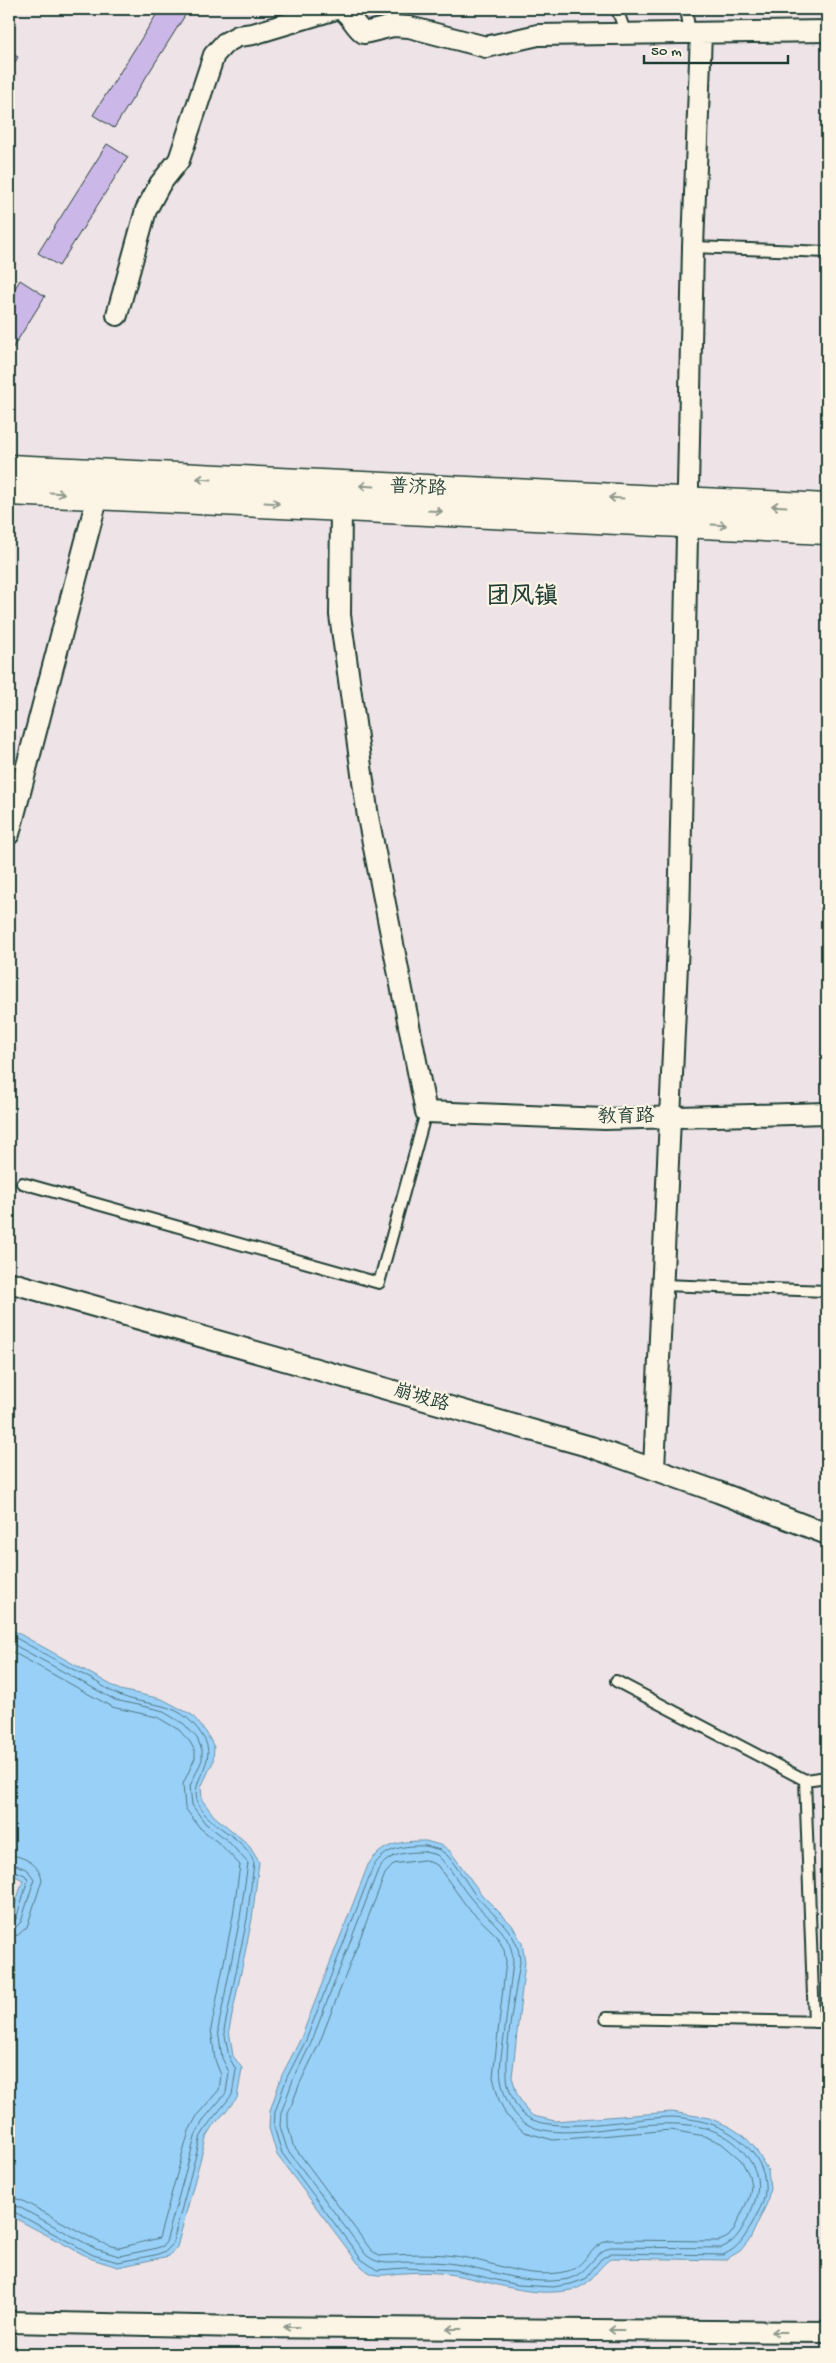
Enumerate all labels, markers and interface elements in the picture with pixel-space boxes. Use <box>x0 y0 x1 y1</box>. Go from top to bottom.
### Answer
scale bar <box>644 32 787 64</box>
text: 50 m <box>651 43 682 61</box>
one-way arrow <box>196 474 212 483</box>
street label: 普济路 <box>389 475 447 502</box>
one-way arrow <box>359 482 375 491</box>
one-way arrow <box>49 488 65 498</box>
one-way arrow <box>609 494 625 503</box>
one-way arrow <box>264 499 280 508</box>
one-way arrow <box>771 502 787 511</box>
one-way arrow <box>426 507 442 516</box>
one-way arrow <box>711 520 727 529</box>
district label: 团风镇 <box>486 583 558 613</box>
street label: 教育路 <box>597 1105 655 1130</box>
street label: 崩坡路 <box>390 1379 452 1418</box>
one-way arrow <box>283 2322 300 2332</box>
one-way arrow <box>446 2324 462 2334</box>
one-way arrow <box>608 2325 624 2335</box>
one-way arrow <box>771 2327 787 2337</box>

